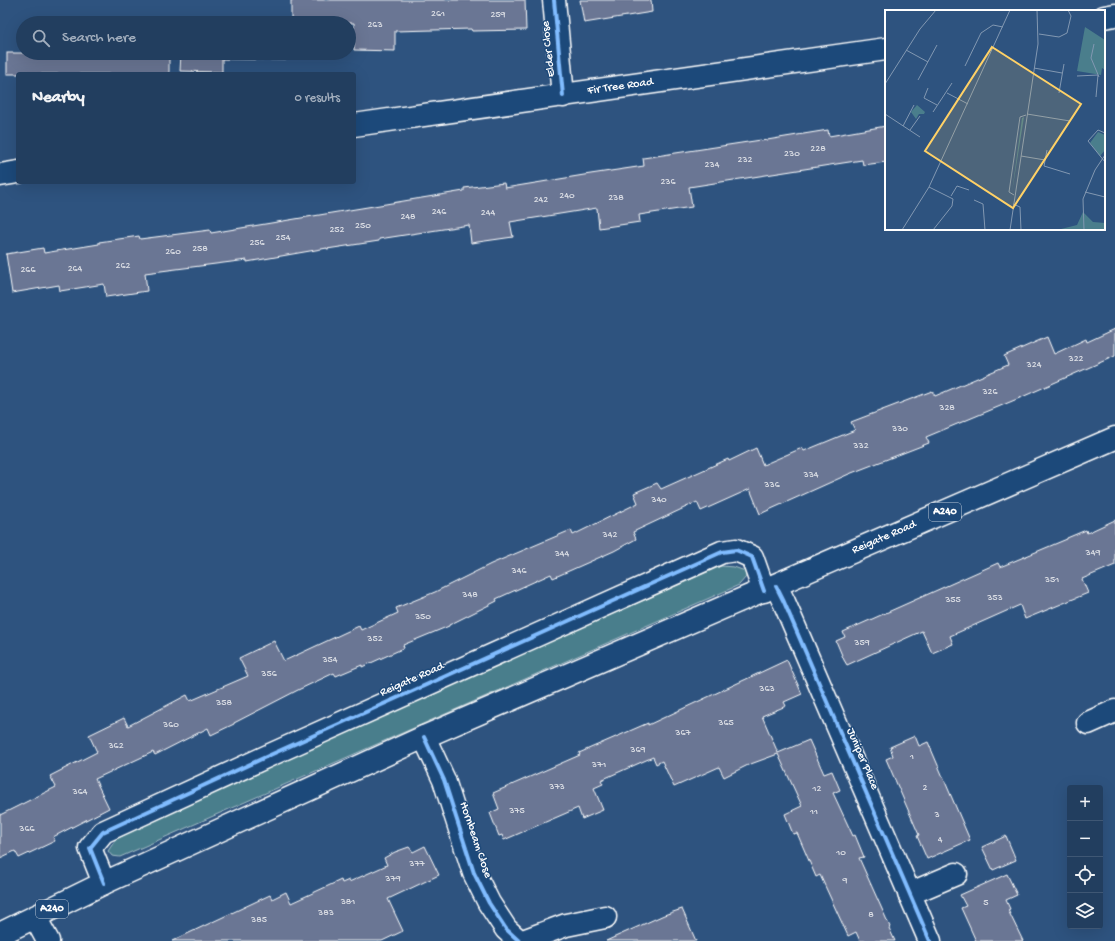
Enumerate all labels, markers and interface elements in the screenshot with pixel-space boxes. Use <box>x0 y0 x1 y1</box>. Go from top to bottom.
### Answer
house number: 261 <box>431 8 445 20</box>
house number: 259 <box>490 9 506 21</box>
inset map <box>885 10 1105 230</box>
search box <box>16 16 356 60</box>
house number: 263 <box>367 19 383 31</box>
street label: Elder Close <box>539 19 559 78</box>
icon: search <box>30 27 52 49</box>
text: Search here <box>62 29 136 47</box>
street label: Fir Tree Road <box>586 75 655 99</box>
text: Nearby <box>32 88 85 108</box>
text: 0 results <box>294 91 340 106</box>
house number: 228 <box>810 143 826 155</box>
house number: 230 <box>784 148 800 160</box>
house number: 232 <box>738 154 753 166</box>
house number: 234 <box>705 159 720 171</box>
house number: 236 <box>660 176 677 188</box>
house number: 240 <box>559 190 575 202</box>
house number: 238 <box>608 192 624 204</box>
house number: 242 <box>534 194 548 206</box>
house number: 246 <box>432 206 447 218</box>
house number: 244 <box>481 207 495 219</box>
house number: 248 <box>400 211 416 223</box>
house number: 250 <box>355 220 371 232</box>
house number: 252 <box>329 224 345 236</box>
house number: 254 <box>276 232 291 244</box>
house number: 256 <box>249 237 266 249</box>
house number: 258 <box>192 243 208 255</box>
house number: 260 <box>165 246 181 258</box>
house number: 262 <box>116 260 131 272</box>
house number: 264 <box>68 263 83 275</box>
house number: 266 <box>20 264 36 276</box>
house number: 322 <box>1068 353 1084 365</box>
house number: 324 <box>1026 359 1042 371</box>
house number: 326 <box>981 386 999 398</box>
house number: 328 <box>938 402 955 414</box>
house number: 330 <box>891 423 908 435</box>
house number: 332 <box>852 440 869 452</box>
house number: 334 <box>802 469 819 481</box>
house number: 336 <box>763 479 781 491</box>
house number: 340 <box>650 494 667 506</box>
road number: A240 <box>929 503 961 521</box>
street label: Reigate Road <box>850 517 919 558</box>
house number: 342 <box>602 529 618 541</box>
house number: 349 <box>1085 547 1100 559</box>
house number: 344 <box>554 548 570 560</box>
house number: 346 <box>511 565 527 577</box>
house number: 351 <box>1044 574 1059 586</box>
house number: 348 <box>461 589 478 601</box>
house number: 353 <box>986 592 1003 604</box>
house number: 355 <box>944 594 961 606</box>
house number: 350 <box>414 611 431 623</box>
house number: 352 <box>366 633 383 645</box>
house number: 359 <box>853 637 870 649</box>
house number: 354 <box>321 654 338 666</box>
street label: Reigate Road <box>378 659 447 700</box>
house number: 356 <box>260 668 278 680</box>
house number: 363 <box>758 683 775 695</box>
house number: 358 <box>215 697 232 709</box>
house number: 365 <box>717 717 734 729</box>
house number: 360 <box>162 719 179 731</box>
street label: Juniper Place <box>843 726 882 793</box>
house number: 367 <box>674 727 692 739</box>
house number: 362 <box>107 740 124 752</box>
house number: 369 <box>629 744 646 756</box>
house number: 1 <box>909 751 914 763</box>
house number: 371 <box>591 759 606 771</box>
house number: 373 <box>548 781 565 793</box>
house number: 2 <box>923 782 928 794</box>
house number: 12 <box>812 783 822 795</box>
map controls <box>1067 785 1103 929</box>
button: + <box>1067 785 1103 821</box>
house number: 364 <box>72 786 88 798</box>
street label: Hornbeam Close <box>455 800 495 881</box>
house number: 375 <box>508 805 525 817</box>
house number: 11 <box>809 806 818 818</box>
house number: 3 <box>933 809 940 821</box>
button: − <box>1067 821 1103 857</box>
house number: 366 <box>18 823 36 835</box>
house number: 4 <box>938 834 943 846</box>
house number: 10 <box>835 847 846 859</box>
button: locate <box>1067 857 1103 893</box>
house number: 377 <box>408 858 426 870</box>
house number: 379 <box>384 873 401 885</box>
house number: 9 <box>841 875 848 887</box>
button: layers <box>1067 893 1103 929</box>
house number: 381 <box>340 896 355 908</box>
house number: 5 <box>983 897 989 909</box>
road number: A240 <box>36 900 68 918</box>
house number: 383 <box>317 907 334 919</box>
house number: 8 <box>868 909 874 921</box>
house number: 385 <box>250 914 267 926</box>

